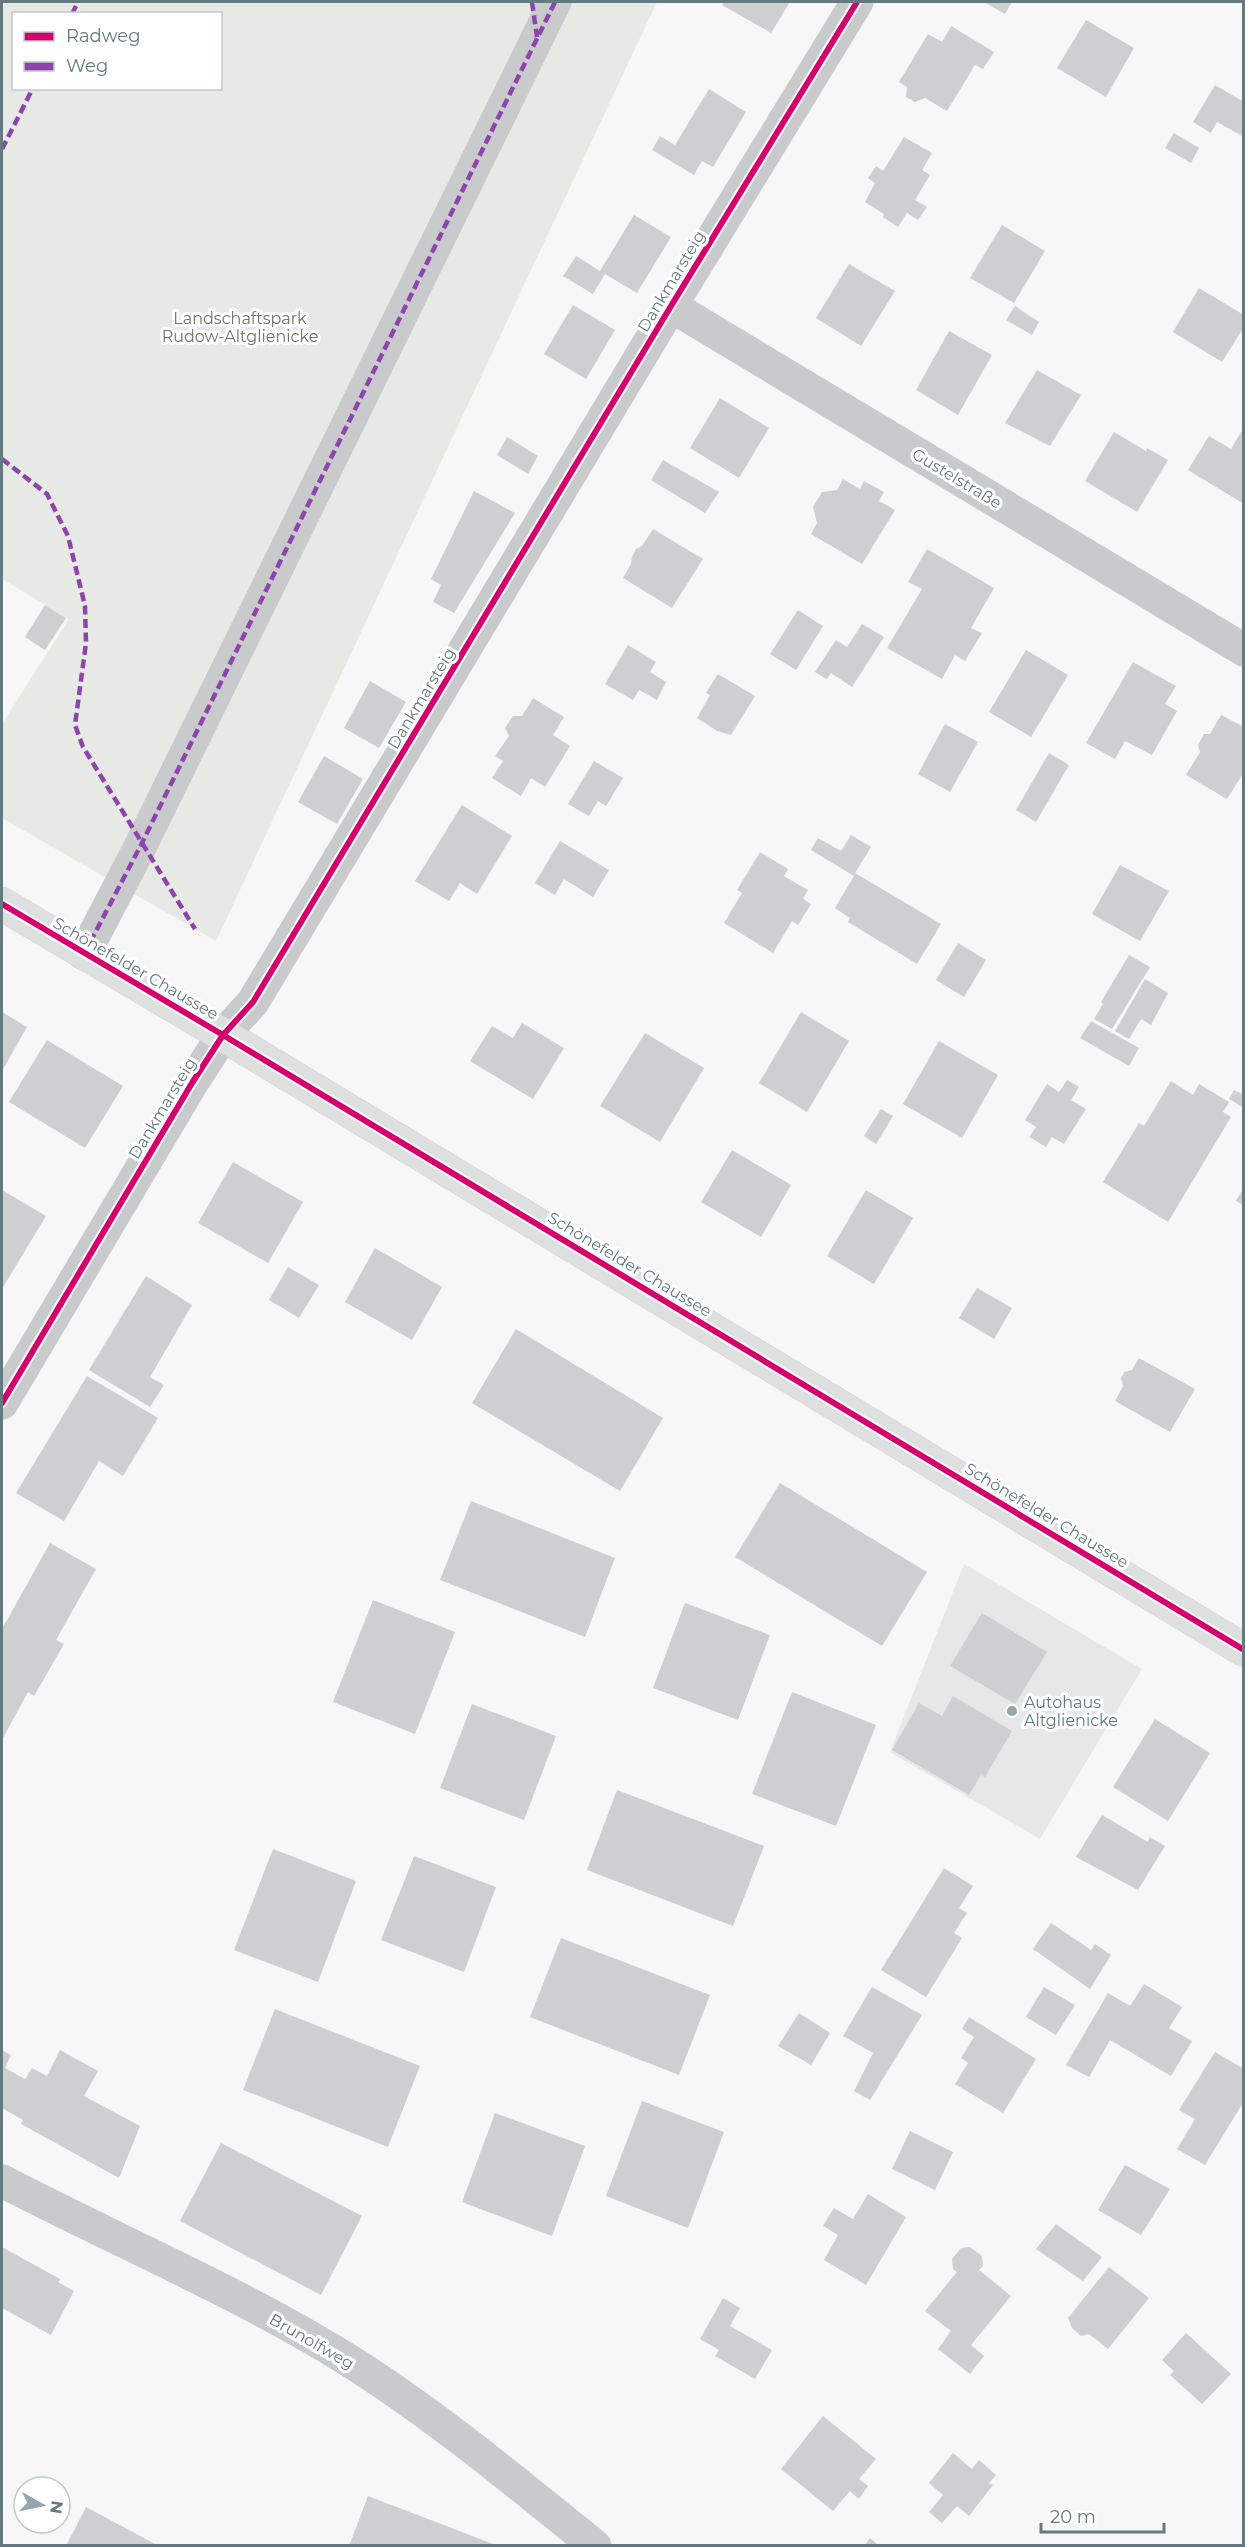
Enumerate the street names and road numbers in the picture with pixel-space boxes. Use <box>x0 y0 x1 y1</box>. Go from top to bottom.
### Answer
street label: Dankmarsteig <box>634 227 709 335</box>
street label: Gustelstraße <box>909 444 1005 513</box>
street label: Dankmarsteig <box>384 644 459 752</box>
street label: Schönefelder Chaussee <box>50 913 222 1024</box>
street label: Dankmarsteig <box>125 1054 200 1162</box>
street label: Schönefelder Chaussee <box>544 1208 715 1321</box>
street label: Schönefelder Chaussee <box>961 1459 1132 1572</box>
street label: Brunolfweg <box>266 2310 357 2373</box>

